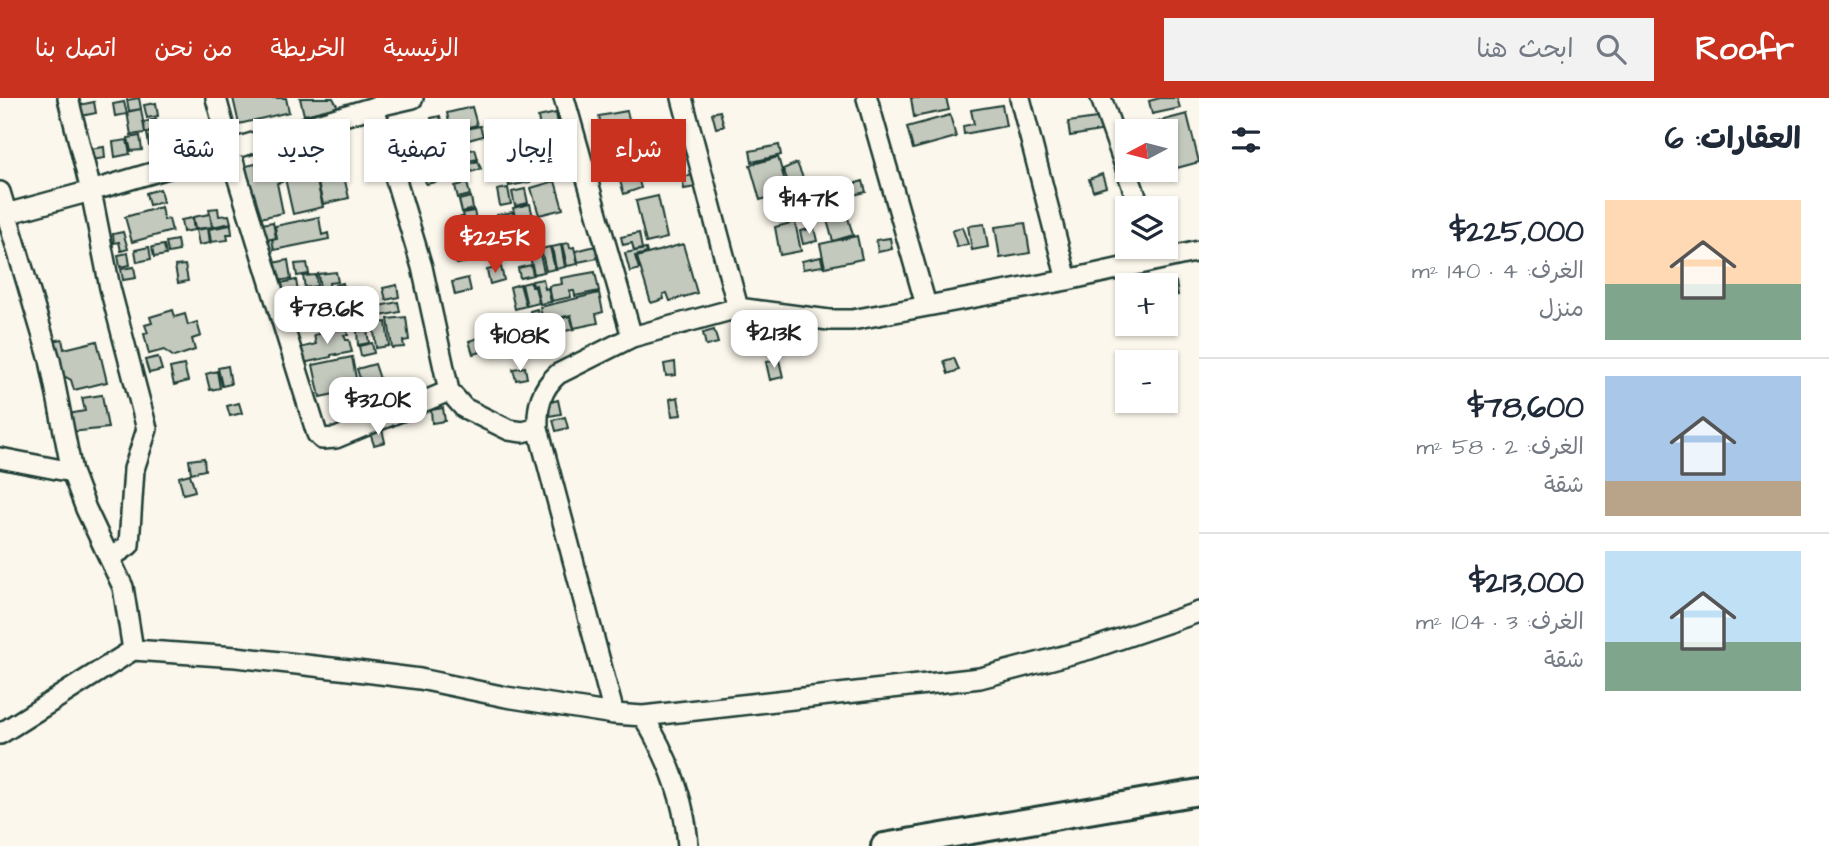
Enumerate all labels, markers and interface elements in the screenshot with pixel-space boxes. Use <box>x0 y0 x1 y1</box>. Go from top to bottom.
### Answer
search box <box>1164 18 1654 81</box>
text: Roofr <box>1696 26 1794 72</box>
icon: search <box>1592 30 1630 68</box>
text: ابحث هنا <box>1476 31 1574 67</box>
text: اتصل بنا <box>35 32 116 66</box>
text: من نحن <box>154 32 233 66</box>
text: الخريطة <box>271 32 345 66</box>
text: الرئيسية <box>383 32 459 66</box>
text: العقارات: 6 <box>1665 118 1801 160</box>
chip: شقة <box>149 119 239 182</box>
chip: جديد <box>253 119 350 182</box>
chip: تصفية <box>364 119 470 182</box>
chip: إيجار <box>484 119 577 182</box>
chip: شراء <box>591 119 686 182</box>
north arrow <box>1115 119 1178 182</box>
map controls <box>1115 119 1178 413</box>
icon: filters <box>1227 121 1265 159</box>
pin: $147K <box>760 176 858 236</box>
text: $147K <box>779 183 839 215</box>
button: layers <box>1115 196 1178 259</box>
text: $225,000 <box>1450 211 1584 253</box>
pin: $225K <box>446 216 544 275</box>
text: $225K <box>460 222 530 254</box>
icon: home <box>1661 228 1745 312</box>
text: الغرف: 4 · 140 m² <box>1412 255 1584 287</box>
button: + <box>1115 273 1178 336</box>
pin: $78.6K <box>270 286 384 346</box>
text: $78.6K <box>290 293 364 325</box>
text: منزل <box>1539 293 1584 325</box>
pin: $213K <box>725 310 823 370</box>
pin: $108K <box>471 314 569 373</box>
text: $213K <box>747 317 801 349</box>
text: $108K <box>490 320 550 352</box>
button: − <box>1115 350 1178 413</box>
pin: $320K <box>329 378 427 437</box>
text: $320K <box>345 384 411 416</box>
text: $78,600 <box>1467 387 1584 429</box>
icon: home <box>1661 404 1745 488</box>
text: الغرف: 2 · 58 m² <box>1416 431 1584 463</box>
text: شقة <box>1544 469 1584 501</box>
text: $213,000 <box>1469 562 1584 604</box>
icon: home <box>1661 579 1745 663</box>
text: الغرف: 3 · 104 m² <box>1416 606 1584 638</box>
text: شقة <box>1544 644 1584 676</box>

